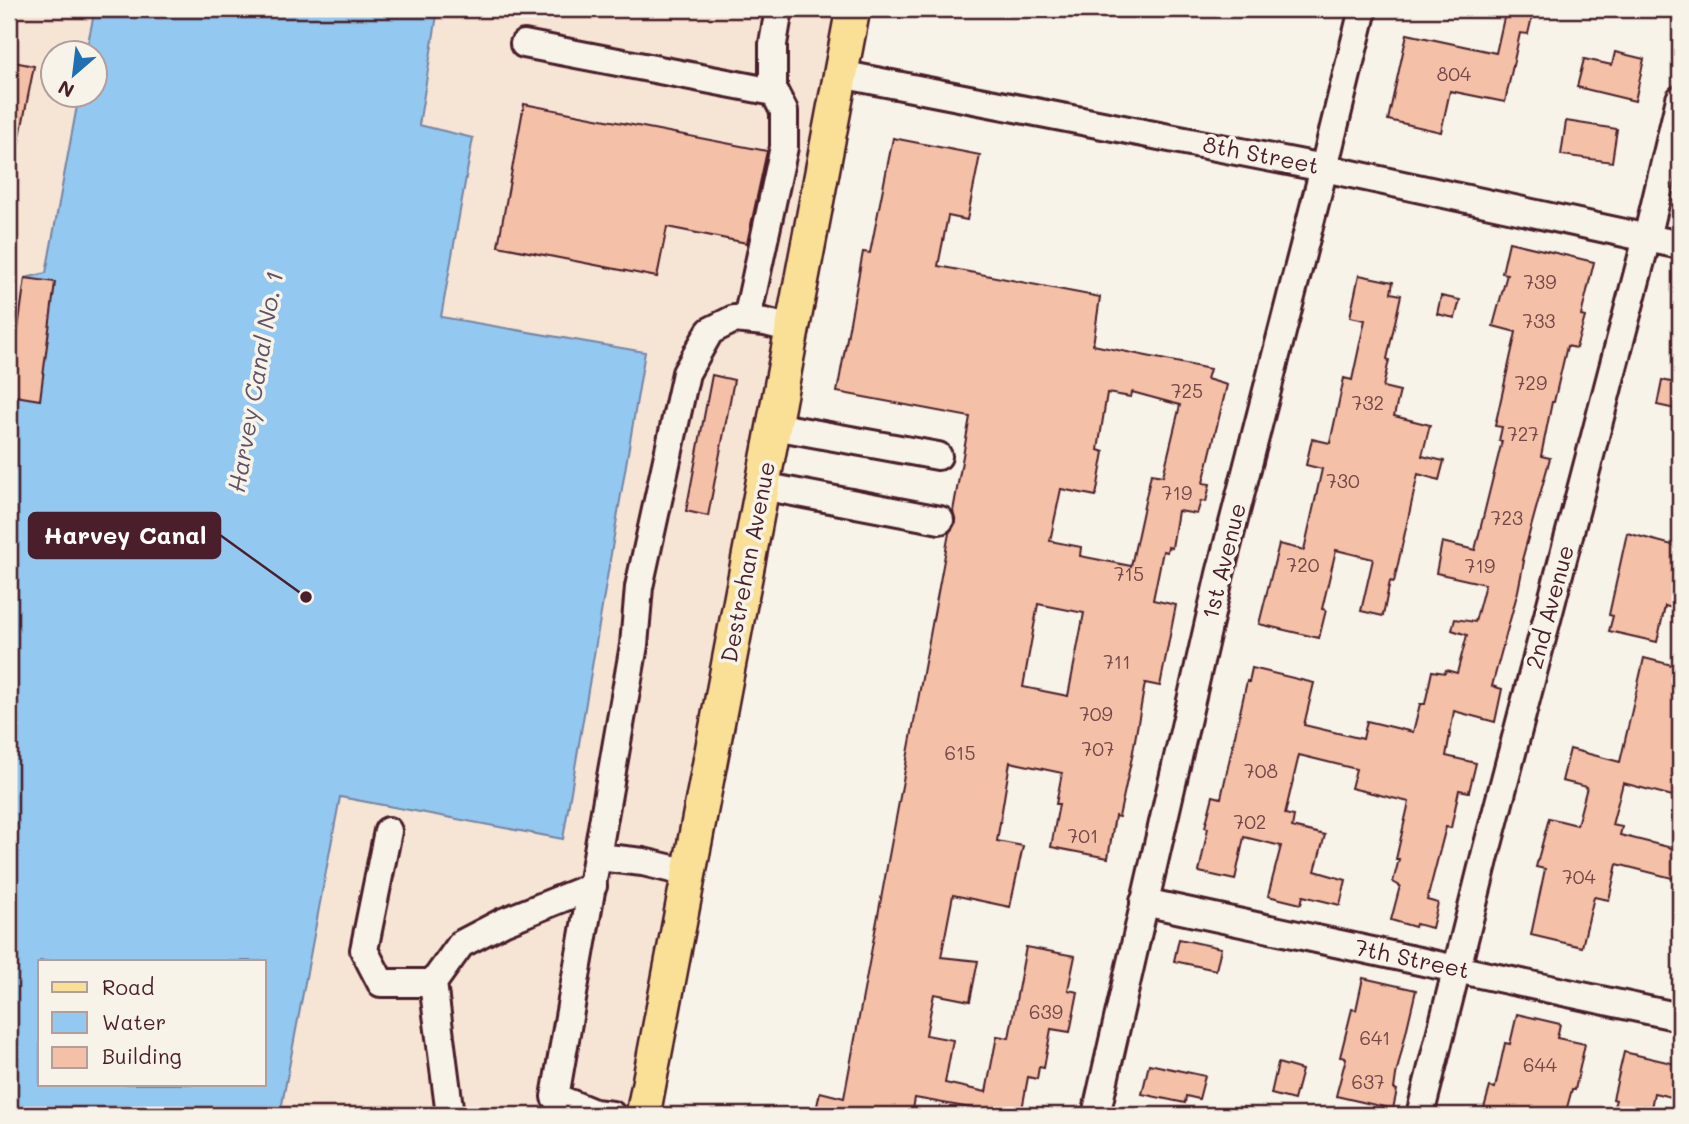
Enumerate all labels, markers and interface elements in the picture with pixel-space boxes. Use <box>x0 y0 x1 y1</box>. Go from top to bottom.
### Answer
north arrow <box>38 38 108 108</box>
house number: 804 <box>1437 61 1471 86</box>
text: N <box>54 75 78 104</box>
street label: 8th Street <box>1201 128 1322 180</box>
water label: Harvey Canal No. 1 <box>220 269 289 494</box>
house number: 739 <box>1524 269 1556 294</box>
house number: 733 <box>1523 308 1555 333</box>
house number: 729 <box>1515 370 1547 395</box>
house number: 725 <box>1171 378 1203 403</box>
house number: 732 <box>1352 390 1384 415</box>
house number: 727 <box>1507 421 1539 446</box>
street label: Destrehan Avenue <box>713 459 781 665</box>
house number: 730 <box>1326 468 1360 493</box>
house number: 719 <box>1162 480 1192 505</box>
street label: 1st Avenue <box>1194 500 1252 622</box>
house number: 723 <box>1491 505 1523 530</box>
callout: Harvey Canal <box>29 513 220 558</box>
text: Harvey Canal <box>43 519 207 550</box>
street label: 2nd Avenue <box>1518 541 1580 672</box>
house number: 720 <box>1287 552 1320 577</box>
house number: 719 <box>1465 553 1495 578</box>
house number: 715 <box>1114 561 1144 586</box>
house number: 711 <box>1103 649 1131 674</box>
house number: 709 <box>1079 701 1113 726</box>
house number: 707 <box>1082 736 1114 761</box>
house number: 615 <box>944 740 976 765</box>
house number: 708 <box>1244 758 1278 783</box>
house number: 702 <box>1234 809 1266 834</box>
house number: 701 <box>1068 823 1098 848</box>
house number: 704 <box>1562 864 1596 889</box>
street label: 7th Street <box>1352 931 1472 985</box>
legend <box>38 960 266 1086</box>
text: Road <box>102 973 154 1000</box>
house number: 639 <box>1029 999 1063 1024</box>
text: Water <box>102 1008 166 1035</box>
house number: 641 <box>1359 1025 1391 1050</box>
text: Building <box>102 1042 182 1069</box>
house number: 644 <box>1523 1052 1557 1077</box>
house number: 637 <box>1351 1069 1385 1094</box>

